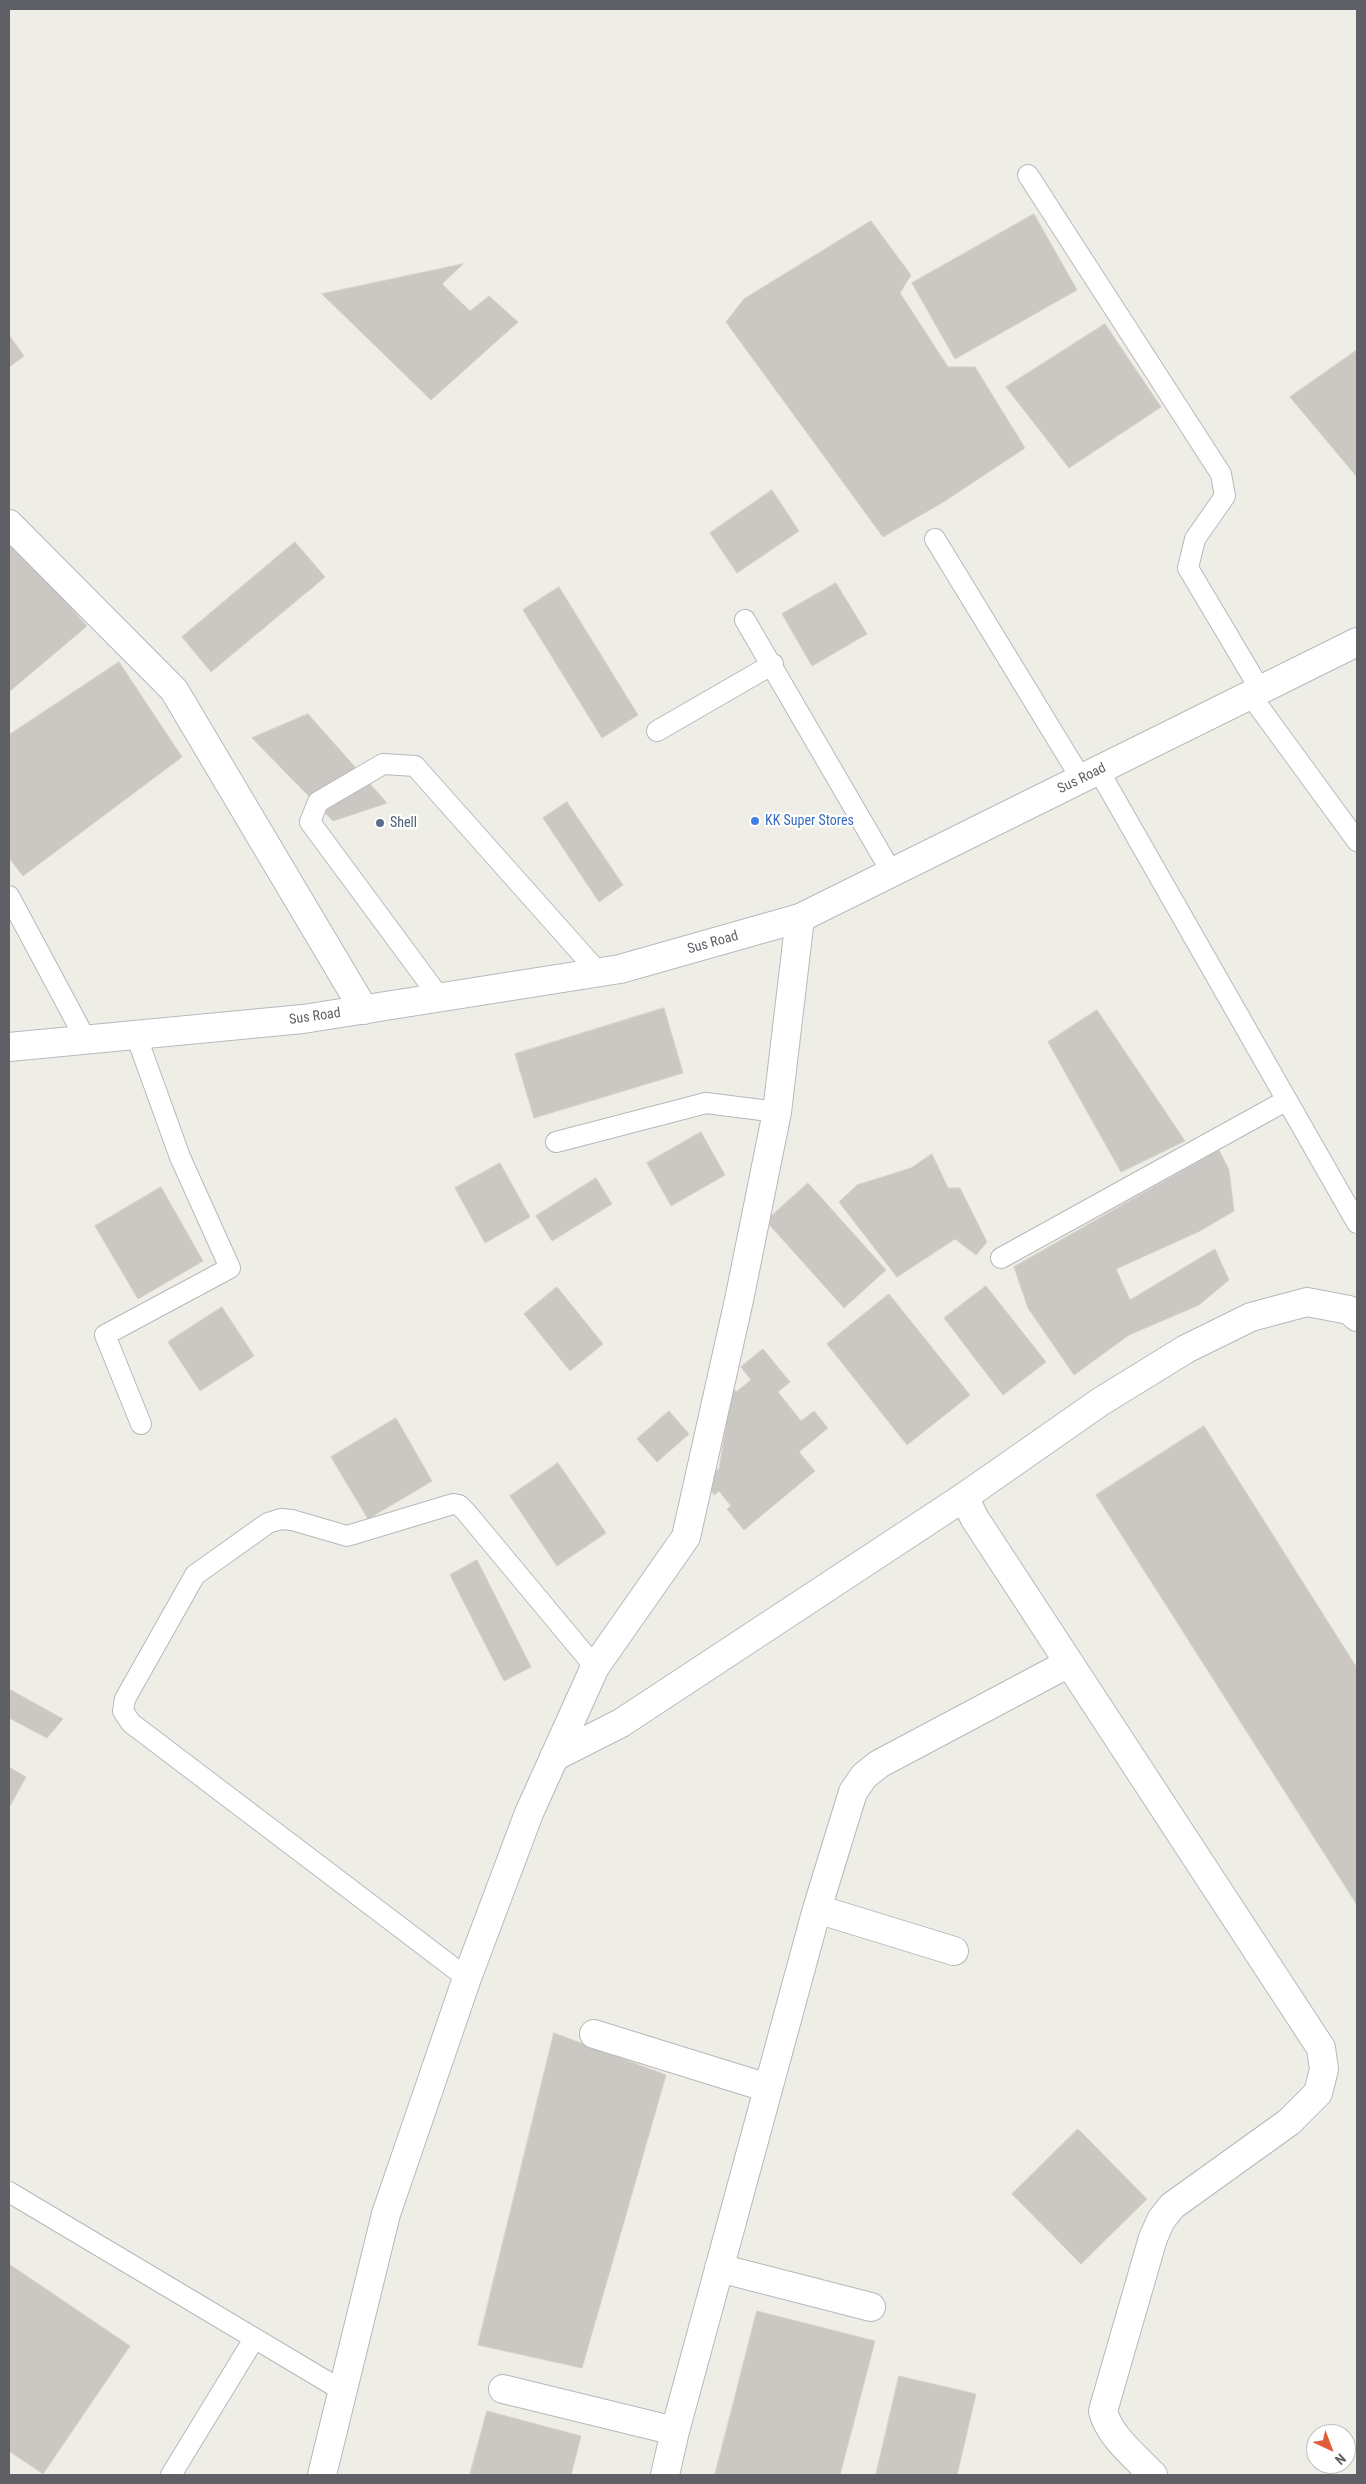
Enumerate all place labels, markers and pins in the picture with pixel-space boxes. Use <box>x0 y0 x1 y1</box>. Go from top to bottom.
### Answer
place label: KK Super Stores <box>765 813 854 829</box>
place label: Shell <box>390 815 417 831</box>
marker: KK Super Stores <box>749 815 761 827</box>
marker: Shell <box>374 817 386 829</box>

